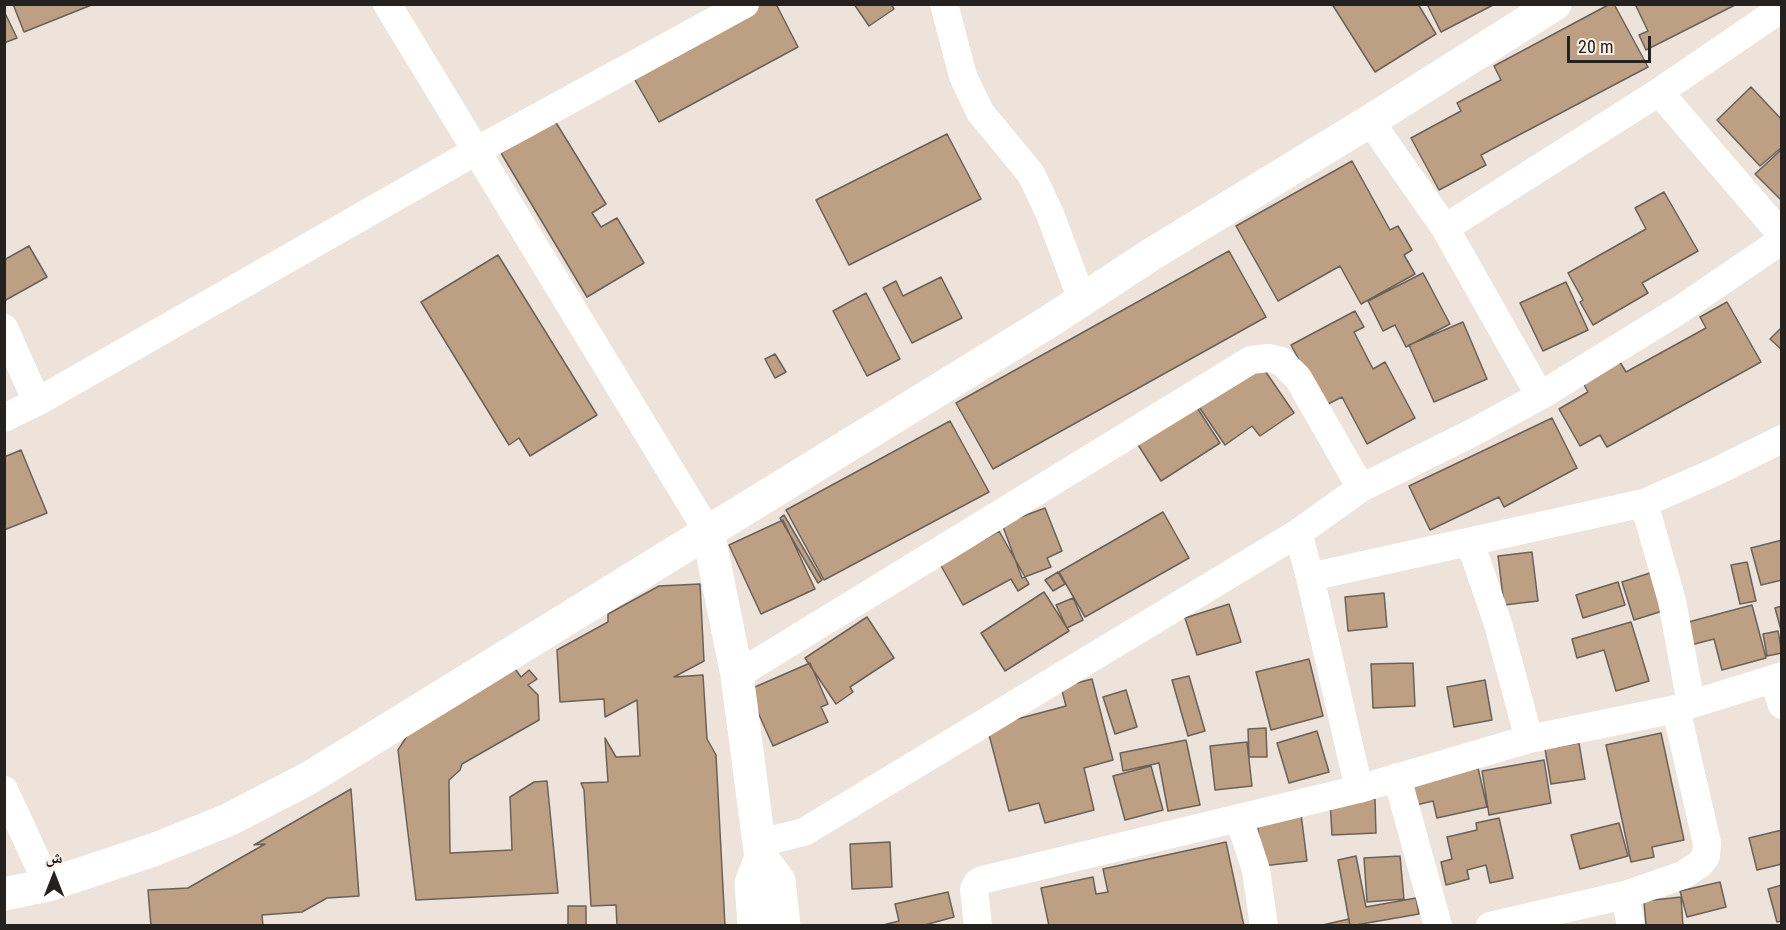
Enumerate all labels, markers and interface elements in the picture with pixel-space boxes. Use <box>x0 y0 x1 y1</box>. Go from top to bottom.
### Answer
scale bar <box>1570 24 1654 62</box>
text: 20 m <box>1578 36 1613 57</box>
north arrow <box>24 846 84 906</box>
text: ش <box>46 848 62 867</box>

